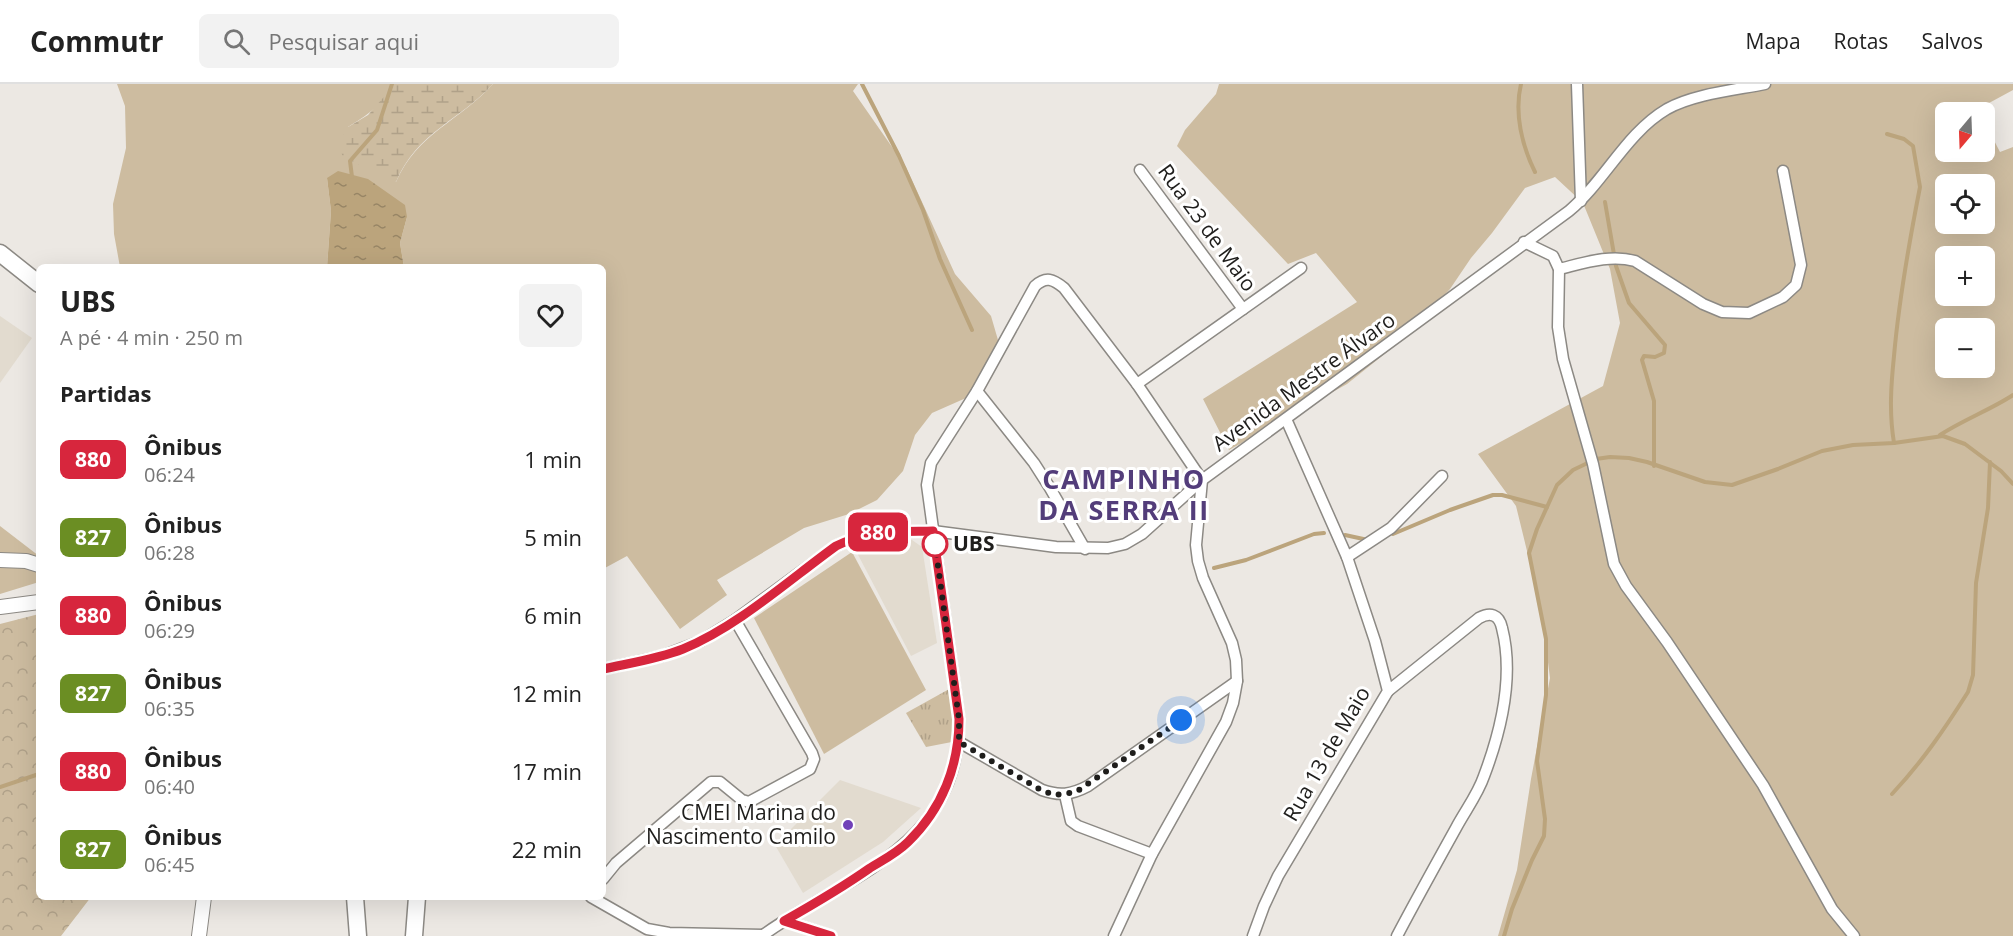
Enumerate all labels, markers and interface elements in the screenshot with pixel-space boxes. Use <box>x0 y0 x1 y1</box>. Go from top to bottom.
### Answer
search box <box>199 14 619 68</box>
text: Commutr <box>30 22 163 60</box>
icon: search <box>220 25 253 58</box>
text: Pesquisar aqui <box>268 26 419 56</box>
text: Mapa <box>1746 27 1801 55</box>
text: Rotas <box>1834 27 1888 55</box>
text: Salvos <box>1921 27 1983 55</box>
north arrow <box>1935 102 1995 162</box>
map controls <box>1935 102 1995 378</box>
street label: Rua 23 de Maio <box>1152 158 1264 297</box>
button: locate <box>1935 174 1995 234</box>
button: + <box>1935 246 1995 306</box>
text: UBS <box>60 282 115 320</box>
button: heart <box>519 284 582 347</box>
street label: Avenida Mestre Álvaro <box>1206 305 1401 457</box>
button: − <box>1935 318 1995 378</box>
text: A pé · 4 min · 250 m <box>60 324 243 351</box>
text: Partidas <box>60 378 152 408</box>
text: Ônibus <box>144 431 222 461</box>
text: 1 min <box>524 444 582 474</box>
text: 880 <box>75 445 111 473</box>
district label: CAMPINHO DA SERRA II <box>1038 460 1210 528</box>
text: 06:24 <box>144 461 195 488</box>
text: Ônibus <box>144 509 222 539</box>
line badge: 880 <box>844 512 912 552</box>
text: 880 <box>860 518 896 546</box>
text: 5 min <box>524 522 582 552</box>
text: 827 <box>75 523 111 551</box>
place label: UBS <box>953 529 995 557</box>
marker: UBS <box>922 531 948 557</box>
text: 06:28 <box>144 539 195 566</box>
text: Ônibus <box>144 587 222 617</box>
text: 6 min <box>524 600 582 630</box>
text: 880 <box>75 601 111 629</box>
text: 06:29 <box>144 617 195 644</box>
text: Ônibus <box>144 665 222 695</box>
text: 12 min <box>512 678 582 708</box>
text: 827 <box>75 679 111 707</box>
street label: Rua 13 de Maio <box>1276 681 1376 826</box>
text: 06:35 <box>144 695 195 722</box>
your location <box>1166 705 1196 735</box>
text: Ônibus <box>144 743 222 773</box>
text: 17 min <box>512 756 582 786</box>
text: 880 <box>75 757 111 785</box>
text: 06:40 <box>144 773 195 800</box>
place label: CMEI Marina do Nascimento Camilo <box>646 798 836 850</box>
marker: CMEI Marina do Nascimento Camilo <box>841 818 855 832</box>
text: Ônibus <box>144 821 222 851</box>
text: 22 min <box>512 834 582 864</box>
text: 827 <box>75 835 111 863</box>
text: 06:45 <box>144 851 195 878</box>

